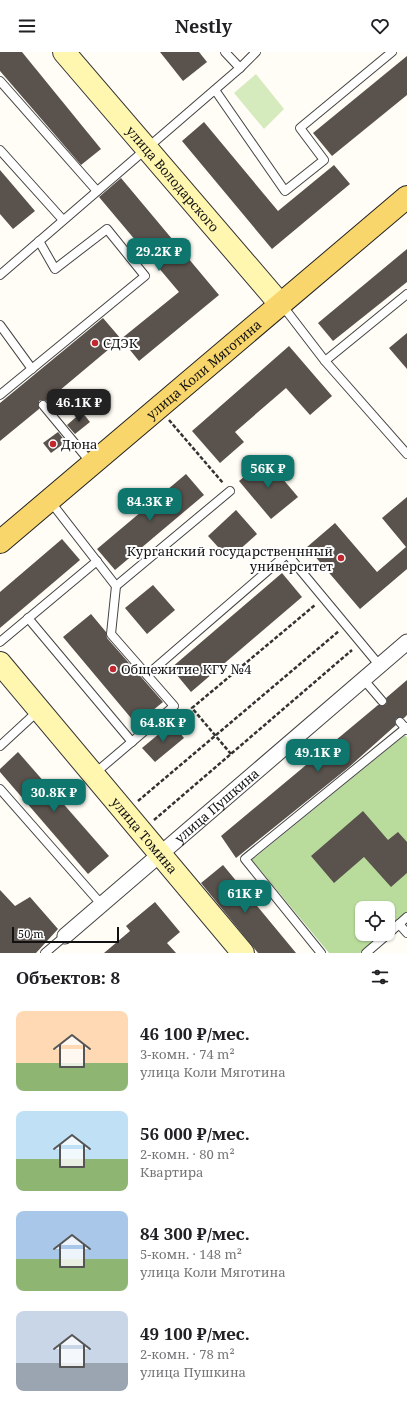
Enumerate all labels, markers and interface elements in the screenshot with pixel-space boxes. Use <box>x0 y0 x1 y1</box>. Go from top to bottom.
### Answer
text: Nestly <box>175 14 232 38</box>
icon: menu <box>16 15 38 37</box>
icon: heart <box>369 15 391 37</box>
street label: улица Володарского <box>122 122 223 236</box>
pin: 29.2K ₽ <box>122 238 196 272</box>
text: 29.2K ₽ <box>136 242 182 260</box>
street label: улица Коли Мяготина <box>142 315 265 423</box>
place label: СДЭК <box>103 334 139 352</box>
marker: СДЭК <box>90 338 100 348</box>
pin: 46.1K ₽ <box>42 389 116 423</box>
text: 46.1K ₽ <box>56 393 102 411</box>
place label: Дюна <box>61 435 98 453</box>
marker: Дюна <box>48 439 58 449</box>
pin: 56K ₽ <box>240 455 296 489</box>
text: 56K ₽ <box>250 459 286 477</box>
pin: 84.3K ₽ <box>113 488 187 522</box>
text: 84.3K ₽ <box>127 492 173 510</box>
place label: Курганский государственнный университет <box>127 542 333 575</box>
marker: Курганский государственнный университет <box>336 553 346 563</box>
place label: Общежитие КГУ №4 <box>121 660 252 678</box>
marker: Общежитие КГУ №4 <box>108 664 118 674</box>
pin: 64.8K ₽ <box>126 709 200 743</box>
text: 64.8K ₽ <box>140 713 186 731</box>
pin: 49.1K ₽ <box>281 739 355 773</box>
text: 49.1K ₽ <box>295 743 341 761</box>
street label: улица Пушкина <box>171 764 263 847</box>
pin: 30.8K ₽ <box>17 779 91 813</box>
text: 30.8K ₽ <box>31 783 77 801</box>
street label: улица Томина <box>107 793 182 878</box>
pin: 61K ₽ <box>217 880 273 914</box>
text: 61K ₽ <box>227 884 263 902</box>
map controls <box>355 901 395 941</box>
button: locate <box>355 901 395 941</box>
scale bar <box>12 925 119 944</box>
text: 50 m <box>18 926 44 941</box>
text: Объектов: 8 <box>16 966 120 989</box>
icon: filters <box>369 966 391 988</box>
text: 46 100 ₽/мес. <box>140 1022 250 1045</box>
icon: home <box>48 1027 96 1075</box>
text: 3-комн. · 74 m² <box>140 1045 235 1063</box>
text: улица Коли Мяготина <box>140 1063 286 1081</box>
text: 56 000 ₽/мес. <box>140 1122 250 1145</box>
icon: home <box>48 1127 96 1175</box>
text: 2-комн. · 80 m² <box>140 1145 235 1163</box>
text: Квартира <box>140 1163 203 1181</box>
text: 84 300 ₽/мес. <box>140 1222 250 1245</box>
icon: home <box>48 1227 96 1275</box>
text: 5-комн. · 148 m² <box>140 1245 242 1263</box>
text: улица Коли Мяготина <box>140 1263 286 1281</box>
text: 49 100 ₽/мес. <box>140 1322 250 1345</box>
icon: home <box>48 1327 96 1375</box>
text: 2-комн. · 78 m² <box>140 1345 235 1363</box>
text: улица Пушкина <box>140 1363 246 1381</box>

